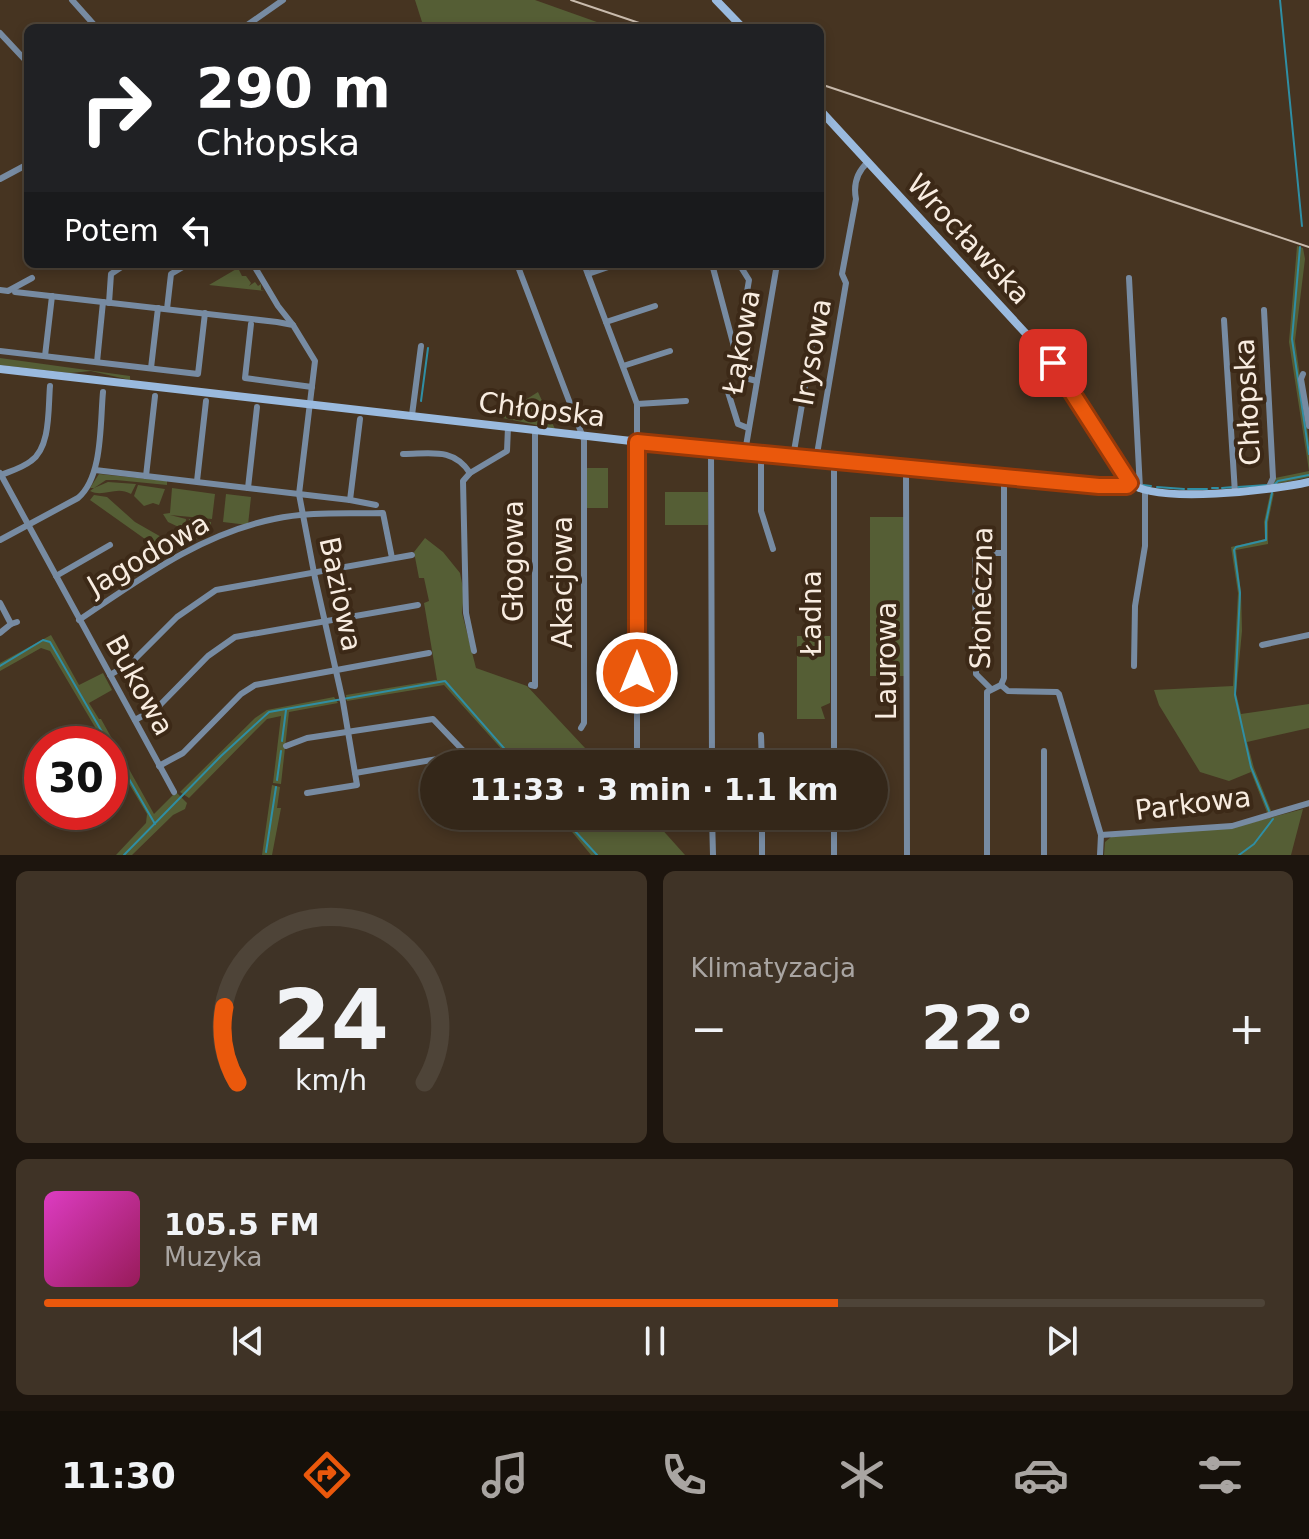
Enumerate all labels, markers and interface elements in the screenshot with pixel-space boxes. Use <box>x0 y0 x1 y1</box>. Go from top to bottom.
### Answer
text: 290 m <box>196 55 391 120</box>
icon: right <box>64 56 168 160</box>
text: Chłopska <box>196 122 360 163</box>
street label: Wrocławska <box>900 168 1037 311</box>
icon: left <box>175 208 219 252</box>
text: Potem <box>64 213 159 248</box>
street label: Łąkowa <box>716 287 767 398</box>
street label: Irysowa <box>787 296 838 408</box>
pin <box>1019 329 1087 397</box>
street label: Chłopska <box>1228 337 1267 467</box>
icon: arrive <box>1031 341 1075 385</box>
street label: Chłopska <box>477 385 607 434</box>
street label: Głogowa <box>497 500 530 622</box>
street label: Jagodowa <box>80 506 215 604</box>
street label: Akacjowa <box>546 516 579 648</box>
street label: Słoneczna <box>964 526 999 670</box>
street label: Baziowa <box>312 534 369 654</box>
street label: Ładna <box>795 570 828 657</box>
street label: Laurowa <box>870 602 903 720</box>
street label: Bukowa <box>99 629 181 741</box>
position arrow <box>595 631 679 715</box>
speed limit sign: 30 <box>24 726 128 830</box>
text: 11:33 · 3 min · 1.1 km <box>469 772 839 807</box>
street label: Parkowa <box>1133 780 1253 827</box>
text: Klimatyzacja <box>691 953 856 983</box>
text: 24 <box>273 972 389 1069</box>
text: 22° <box>921 993 1035 1063</box>
text: − <box>691 1003 727 1054</box>
text: + <box>1228 1003 1265 1054</box>
text: km/h <box>295 1063 367 1097</box>
text: 105.5 FM <box>164 1207 320 1242</box>
text: Muzyka <box>164 1242 262 1272</box>
icon: previous <box>226 1319 270 1363</box>
icon: pause <box>633 1319 677 1363</box>
icon: next <box>1040 1319 1084 1363</box>
icon: directions <box>299 1447 355 1503</box>
icon: music <box>477 1447 533 1503</box>
icon: phone <box>656 1447 712 1503</box>
icon: climate <box>834 1447 890 1503</box>
icon: car <box>1013 1447 1069 1503</box>
icon: filters <box>1192 1447 1248 1503</box>
text: 11:30 <box>61 1455 176 1496</box>

